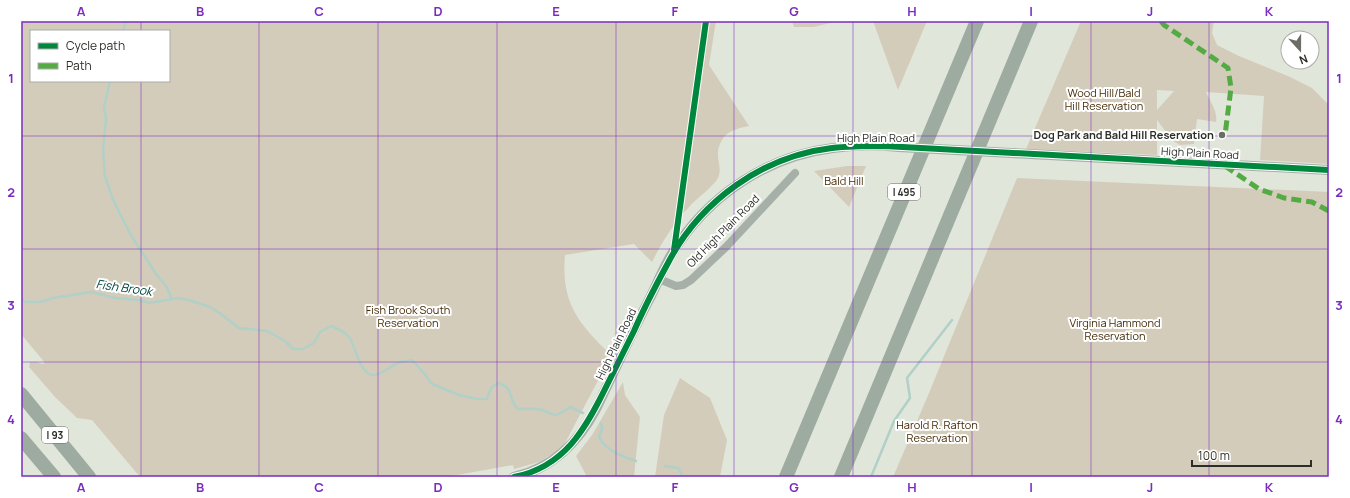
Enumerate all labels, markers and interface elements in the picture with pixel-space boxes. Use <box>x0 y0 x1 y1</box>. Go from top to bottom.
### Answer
text: A <box>77 2 86 20</box>
text: B <box>196 2 204 20</box>
text: C <box>314 2 324 20</box>
text: D <box>433 2 443 20</box>
text: E <box>552 2 560 20</box>
text: F <box>672 2 679 20</box>
text: G <box>789 2 799 20</box>
text: H <box>907 2 917 20</box>
text: I <box>1029 2 1033 20</box>
text: J <box>1147 2 1153 20</box>
text: K <box>1265 2 1274 20</box>
legend <box>30 30 170 82</box>
north arrow <box>1280 30 1320 70</box>
text: Cycle path <box>66 37 125 54</box>
text: N <box>1297 51 1310 68</box>
text: Path <box>66 57 92 74</box>
text: 1 <box>8 69 14 87</box>
text: 1 <box>1336 69 1342 87</box>
park label: Wood Hill/Bald Hill Reservation <box>1065 85 1143 113</box>
place label: Dog Park and Bald Hill Reservation <box>1033 127 1214 142</box>
street label: High Plain Road <box>837 130 915 145</box>
marker: Dog Park and Bald Hill Reservation <box>1217 130 1227 140</box>
street label: High Plain Road <box>1161 143 1239 162</box>
park label: Bald Hill <box>824 173 864 188</box>
text: 2 <box>7 183 15 201</box>
text: 2 <box>1335 183 1343 201</box>
road number: I 495 <box>888 184 920 200</box>
street label: Old High Plain Road <box>683 191 762 270</box>
water label: Fish Brook <box>95 275 155 300</box>
text: 3 <box>7 296 15 314</box>
text: 3 <box>1335 296 1343 314</box>
park label: Fish Brook South Reservation <box>366 302 450 330</box>
street label: High Plain Road <box>592 305 639 382</box>
park label: Virginia Hammond Reservation <box>1069 315 1161 343</box>
text: 4 <box>7 410 15 428</box>
text: 4 <box>1335 410 1343 428</box>
park label: Harold R. Rafton Reservation <box>896 417 978 445</box>
road number: I 93 <box>42 427 68 443</box>
scale bar <box>1192 442 1311 468</box>
text: 100 m <box>1198 447 1230 464</box>
text: A <box>77 478 86 496</box>
text: B <box>196 478 204 496</box>
text: C <box>314 478 324 496</box>
text: D <box>433 478 443 496</box>
text: E <box>552 478 560 496</box>
text: F <box>672 478 679 496</box>
text: G <box>789 478 799 496</box>
text: H <box>907 478 917 496</box>
text: I <box>1029 478 1033 496</box>
text: J <box>1147 478 1153 496</box>
text: K <box>1265 478 1274 496</box>

